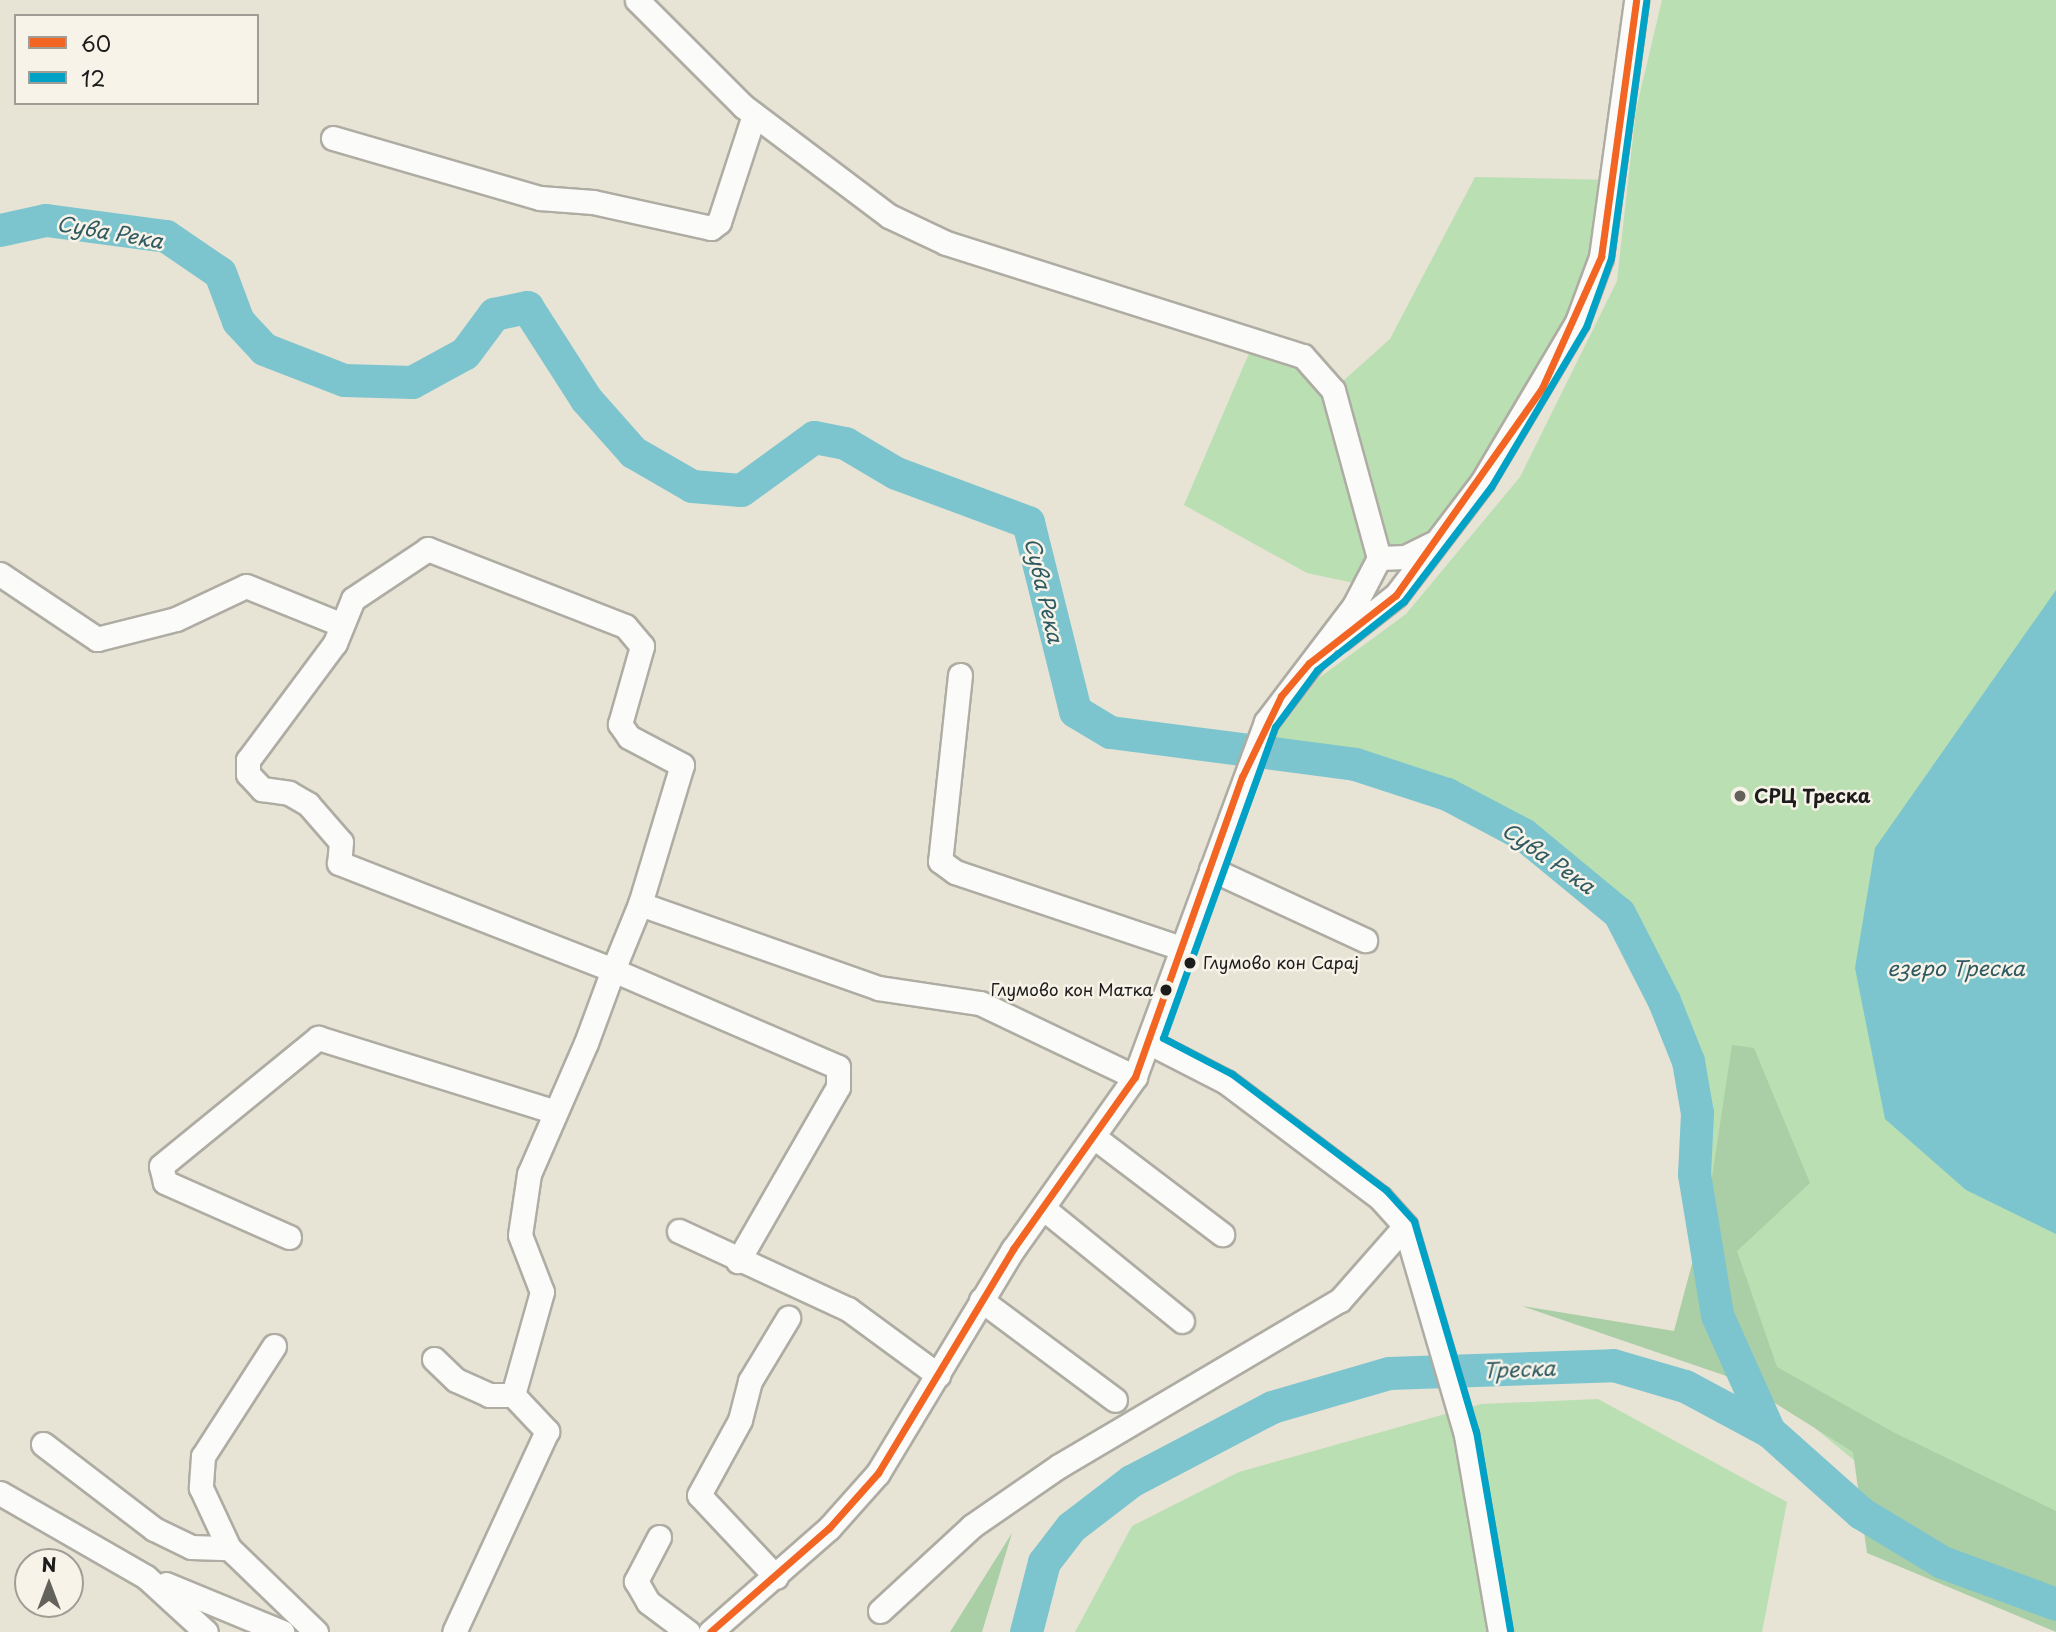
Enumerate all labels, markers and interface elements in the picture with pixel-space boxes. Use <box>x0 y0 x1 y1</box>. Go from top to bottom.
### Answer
legend <box>14 14 259 105</box>
text: 60 <box>81 27 111 59</box>
text: 12 <box>81 62 105 94</box>
water label: Сува Река <box>54 209 166 253</box>
water label: Сува Река <box>1021 534 1069 646</box>
place label: СРЦ Треска <box>1754 785 1871 807</box>
marker: СРЦ Треска <box>1732 788 1748 804</box>
water label: Сува Река <box>1497 816 1601 898</box>
place label: Глумово кон Сарај <box>1203 953 1359 973</box>
water label: езеро Треска <box>1888 954 2024 980</box>
marker: Глумово кон Сарај <box>1183 956 1197 970</box>
place label: Глумово кон Матка <box>990 980 1153 1000</box>
marker: Глумово кон Матка <box>1159 983 1173 997</box>
water label: Треска <box>1482 1354 1556 1382</box>
north arrow <box>14 1548 84 1618</box>
text: N <box>41 1550 57 1578</box>

